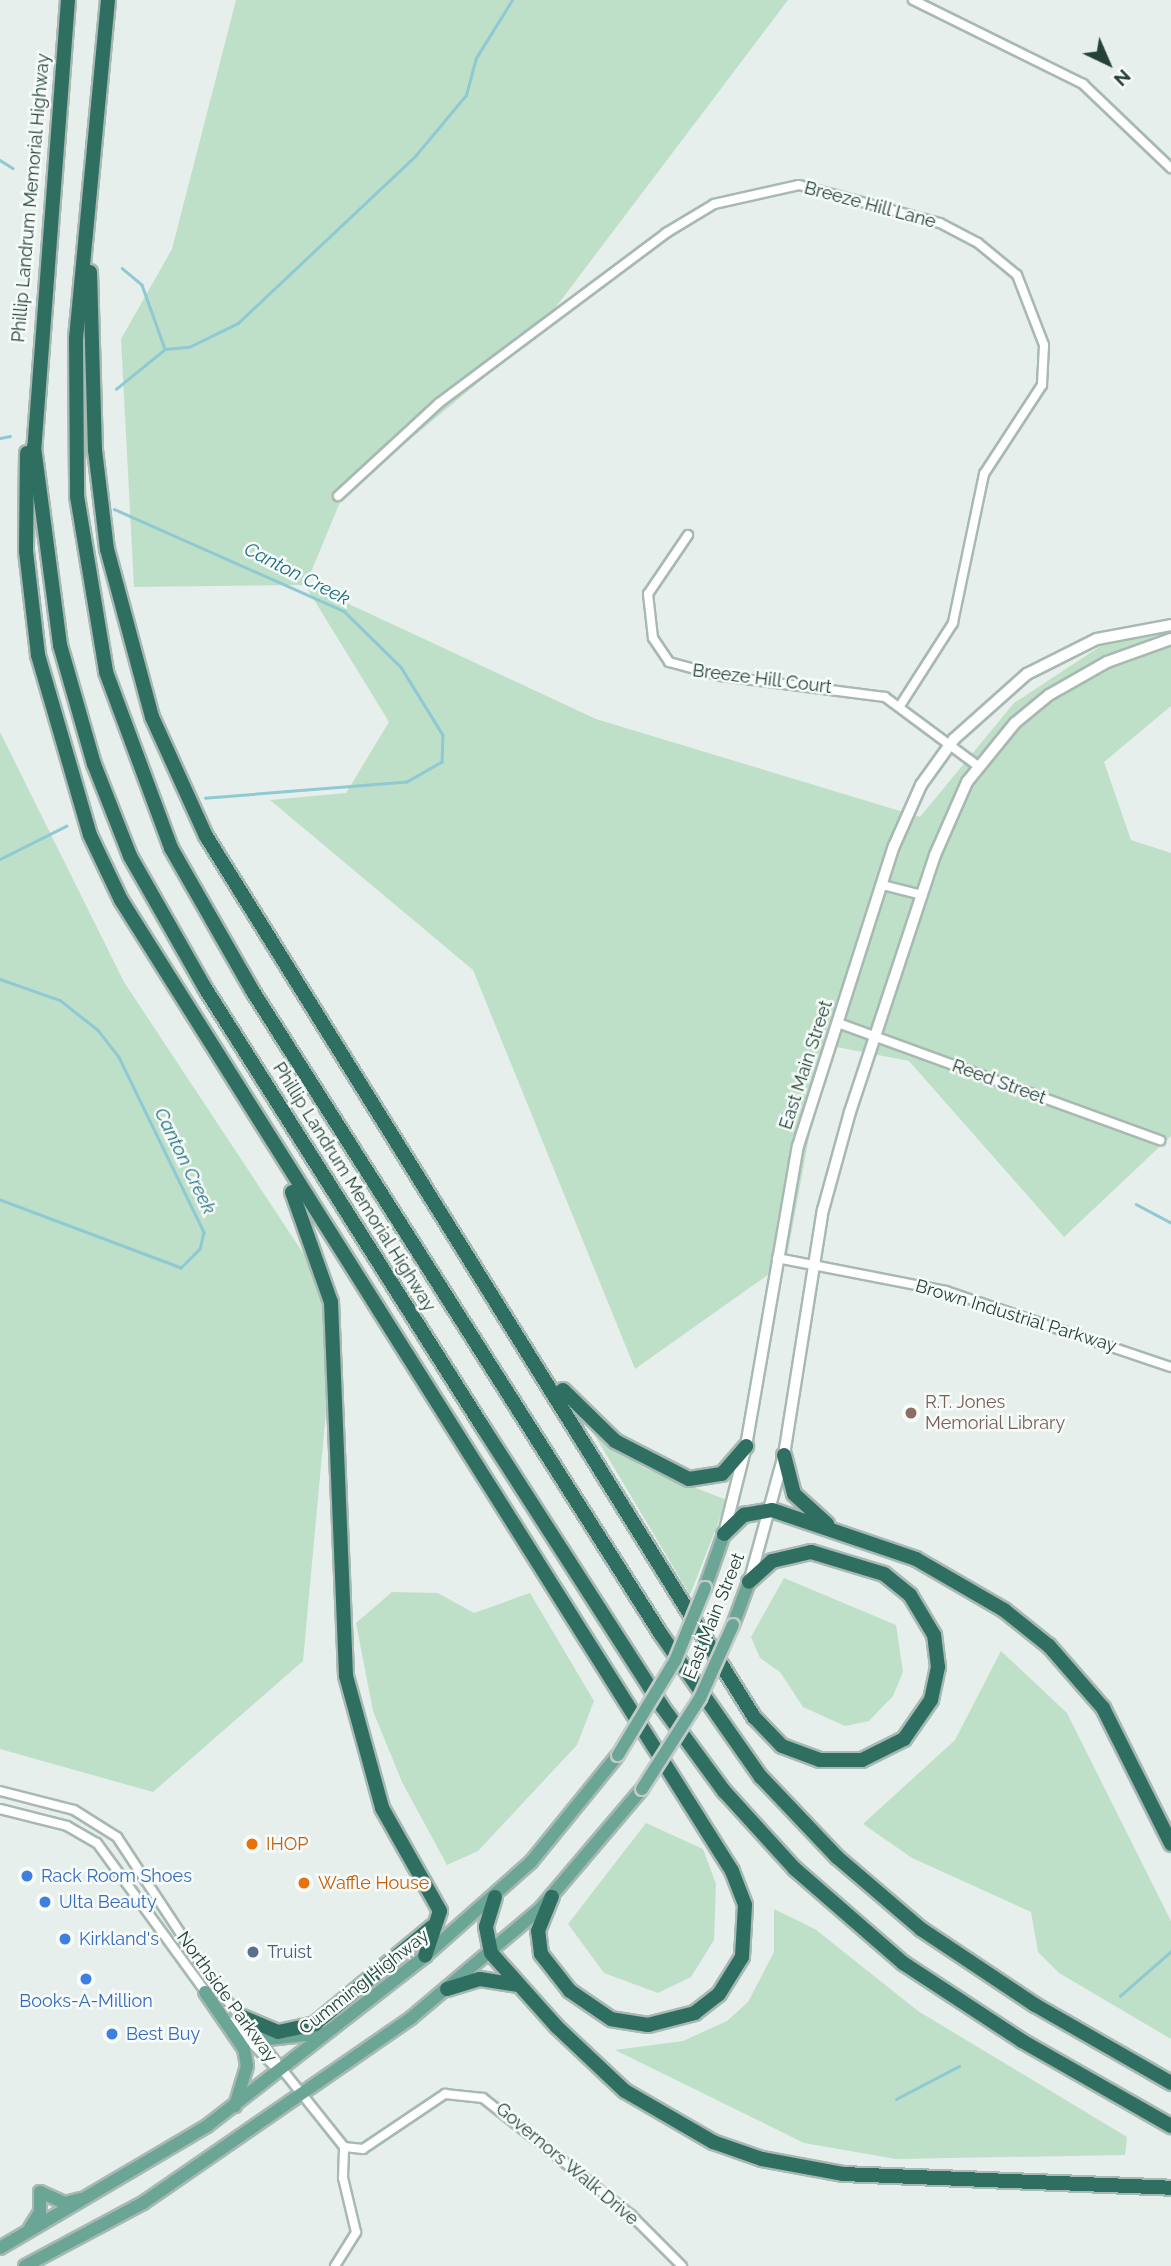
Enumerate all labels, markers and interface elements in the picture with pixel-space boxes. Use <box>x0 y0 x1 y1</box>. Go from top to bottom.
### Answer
north arrow <box>1073 28 1143 98</box>
street label: Phillip Landrum Memorial Highway <box>8 52 54 344</box>
text: N <box>1110 65 1135 91</box>
street label: Breeze Hill Lane <box>802 177 938 233</box>
water label: Canton Creek <box>240 538 354 610</box>
street label: Breeze Hill Court <box>691 660 833 698</box>
street label: East Main Street <box>775 998 837 1132</box>
street label: Reed Street <box>949 1055 1049 1109</box>
street label: Phillip Landrum Memorial Highway <box>268 1058 440 1316</box>
water label: Canton Creek <box>149 1104 221 1218</box>
street label: Brown Industrial Parkway <box>913 1275 1119 1357</box>
place label: R.T. Jones Memorial Library <box>925 1392 1066 1434</box>
marker: R.T. Jones Memorial Library <box>903 1405 919 1421</box>
street label: East Main Street <box>679 1550 749 1682</box>
place label: IHOP <box>266 1833 308 1855</box>
marker: IHOP <box>244 1836 260 1852</box>
place label: Rack Room Shoes <box>41 1865 192 1887</box>
marker: Rack Room Shoes <box>19 1868 35 1884</box>
place label: Waffle House <box>318 1872 429 1894</box>
marker: Waffle House <box>296 1875 312 1891</box>
place label: Ulta Beauty <box>59 1891 157 1913</box>
marker: Ulta Beauty <box>37 1894 53 1910</box>
street label: Cumming Highway <box>295 1925 433 2039</box>
street label: Northside Parkway <box>172 1927 282 2067</box>
place label: Kirkland's <box>79 1928 159 1950</box>
marker: Kirkland's <box>57 1931 73 1947</box>
place label: Truist <box>267 1941 312 1963</box>
marker: Truist <box>245 1944 261 1960</box>
marker: Books-A-Million <box>78 1971 94 1987</box>
place label: Books-A-Million <box>19 1990 153 2012</box>
place label: Best Buy <box>126 2023 200 2045</box>
marker: Best Buy <box>104 2026 120 2042</box>
street label: Governors Walk Drive <box>491 2098 643 2230</box>

